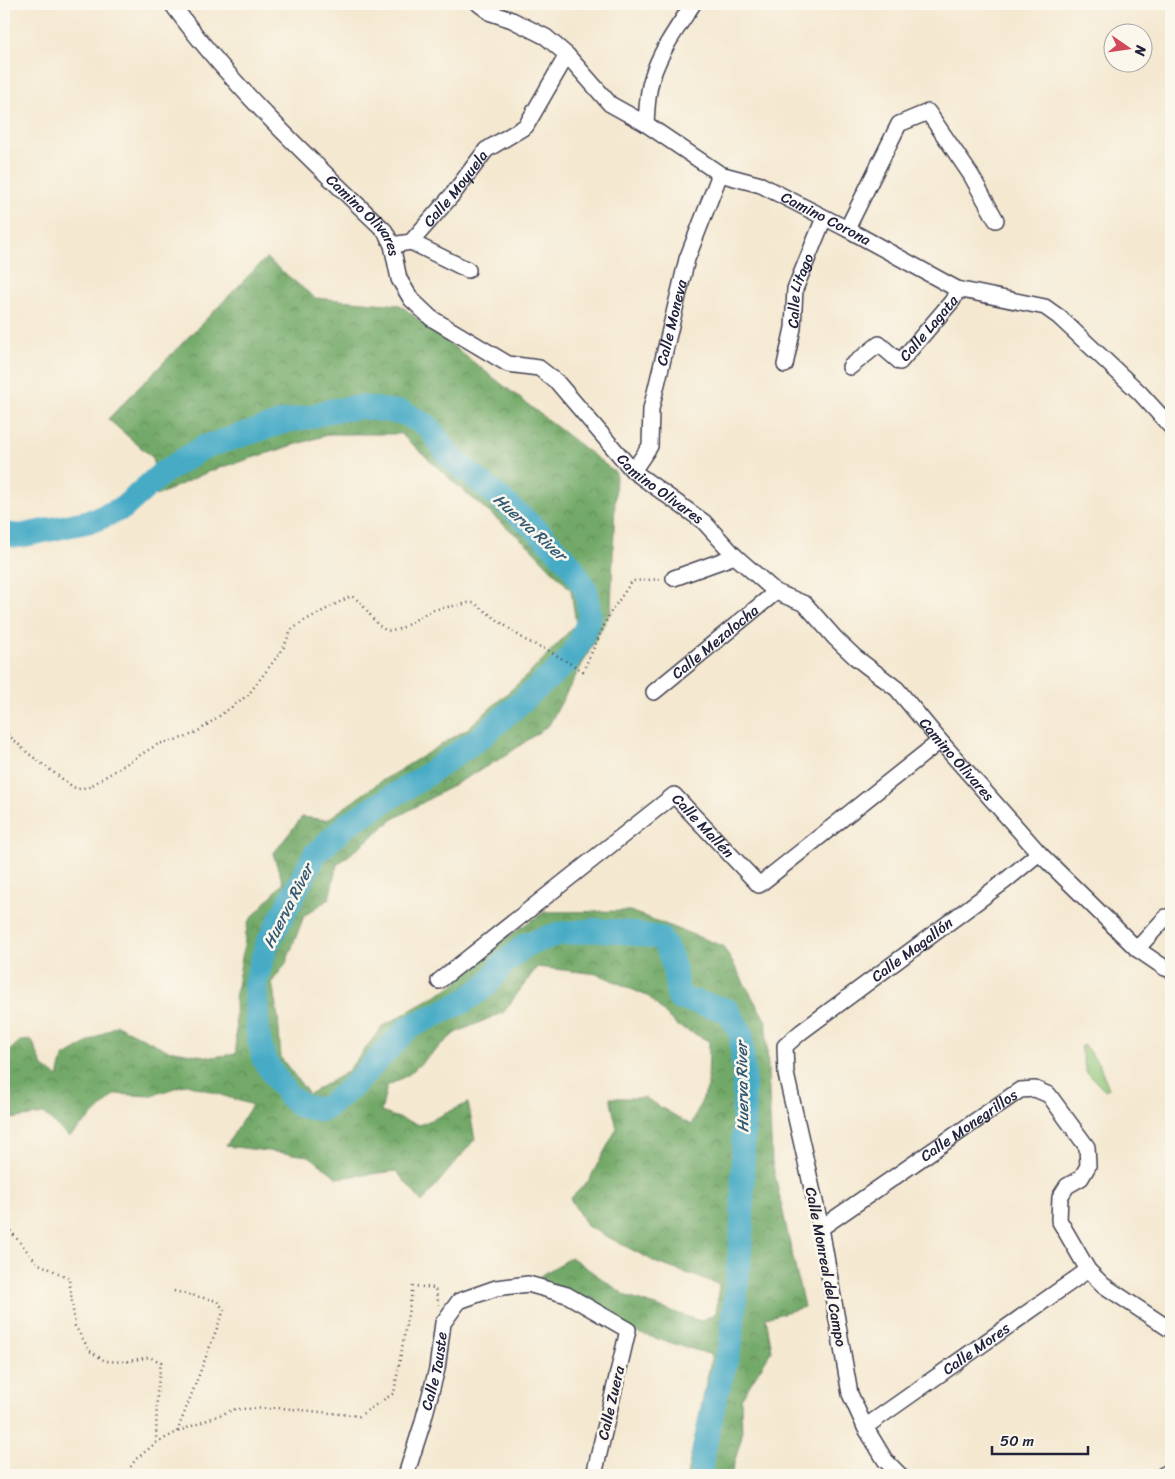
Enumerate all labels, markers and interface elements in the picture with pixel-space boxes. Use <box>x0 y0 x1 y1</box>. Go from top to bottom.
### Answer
north arrow <box>1102 22 1152 72</box>
text: N <box>1127 42 1154 59</box>
street label: Calle Moyuela <box>417 144 495 233</box>
street label: Camino Olivares <box>320 168 407 259</box>
street label: Camino Corona <box>776 184 876 253</box>
street label: Calle Litago <box>780 249 821 329</box>
street label: Calle Moneva <box>649 277 695 368</box>
street label: Calle Lagata <box>893 289 965 367</box>
street label: Camino Olivares <box>610 447 710 531</box>
water label: Huerva River <box>487 486 576 570</box>
street label: Calle Mezalocha <box>666 598 765 686</box>
street label: Camino Olivares <box>912 712 1001 808</box>
street label: Calle Mallén <box>665 787 741 864</box>
water label: Huerva River <box>254 856 323 953</box>
street label: Calle Magallón <box>865 910 959 989</box>
water label: Huerva River <box>727 1038 757 1133</box>
street label: Calle Monegrillos <box>915 1082 1023 1169</box>
street label: Calle Monreal del Campo <box>798 1185 854 1349</box>
street label: Calle Mores <box>937 1316 1016 1382</box>
street label: Calle Tauste <box>413 1330 455 1413</box>
street label: Calle Zuera <box>590 1363 632 1443</box>
scale bar <box>992 1424 1089 1456</box>
text: 50 m <box>1000 1428 1035 1454</box>

